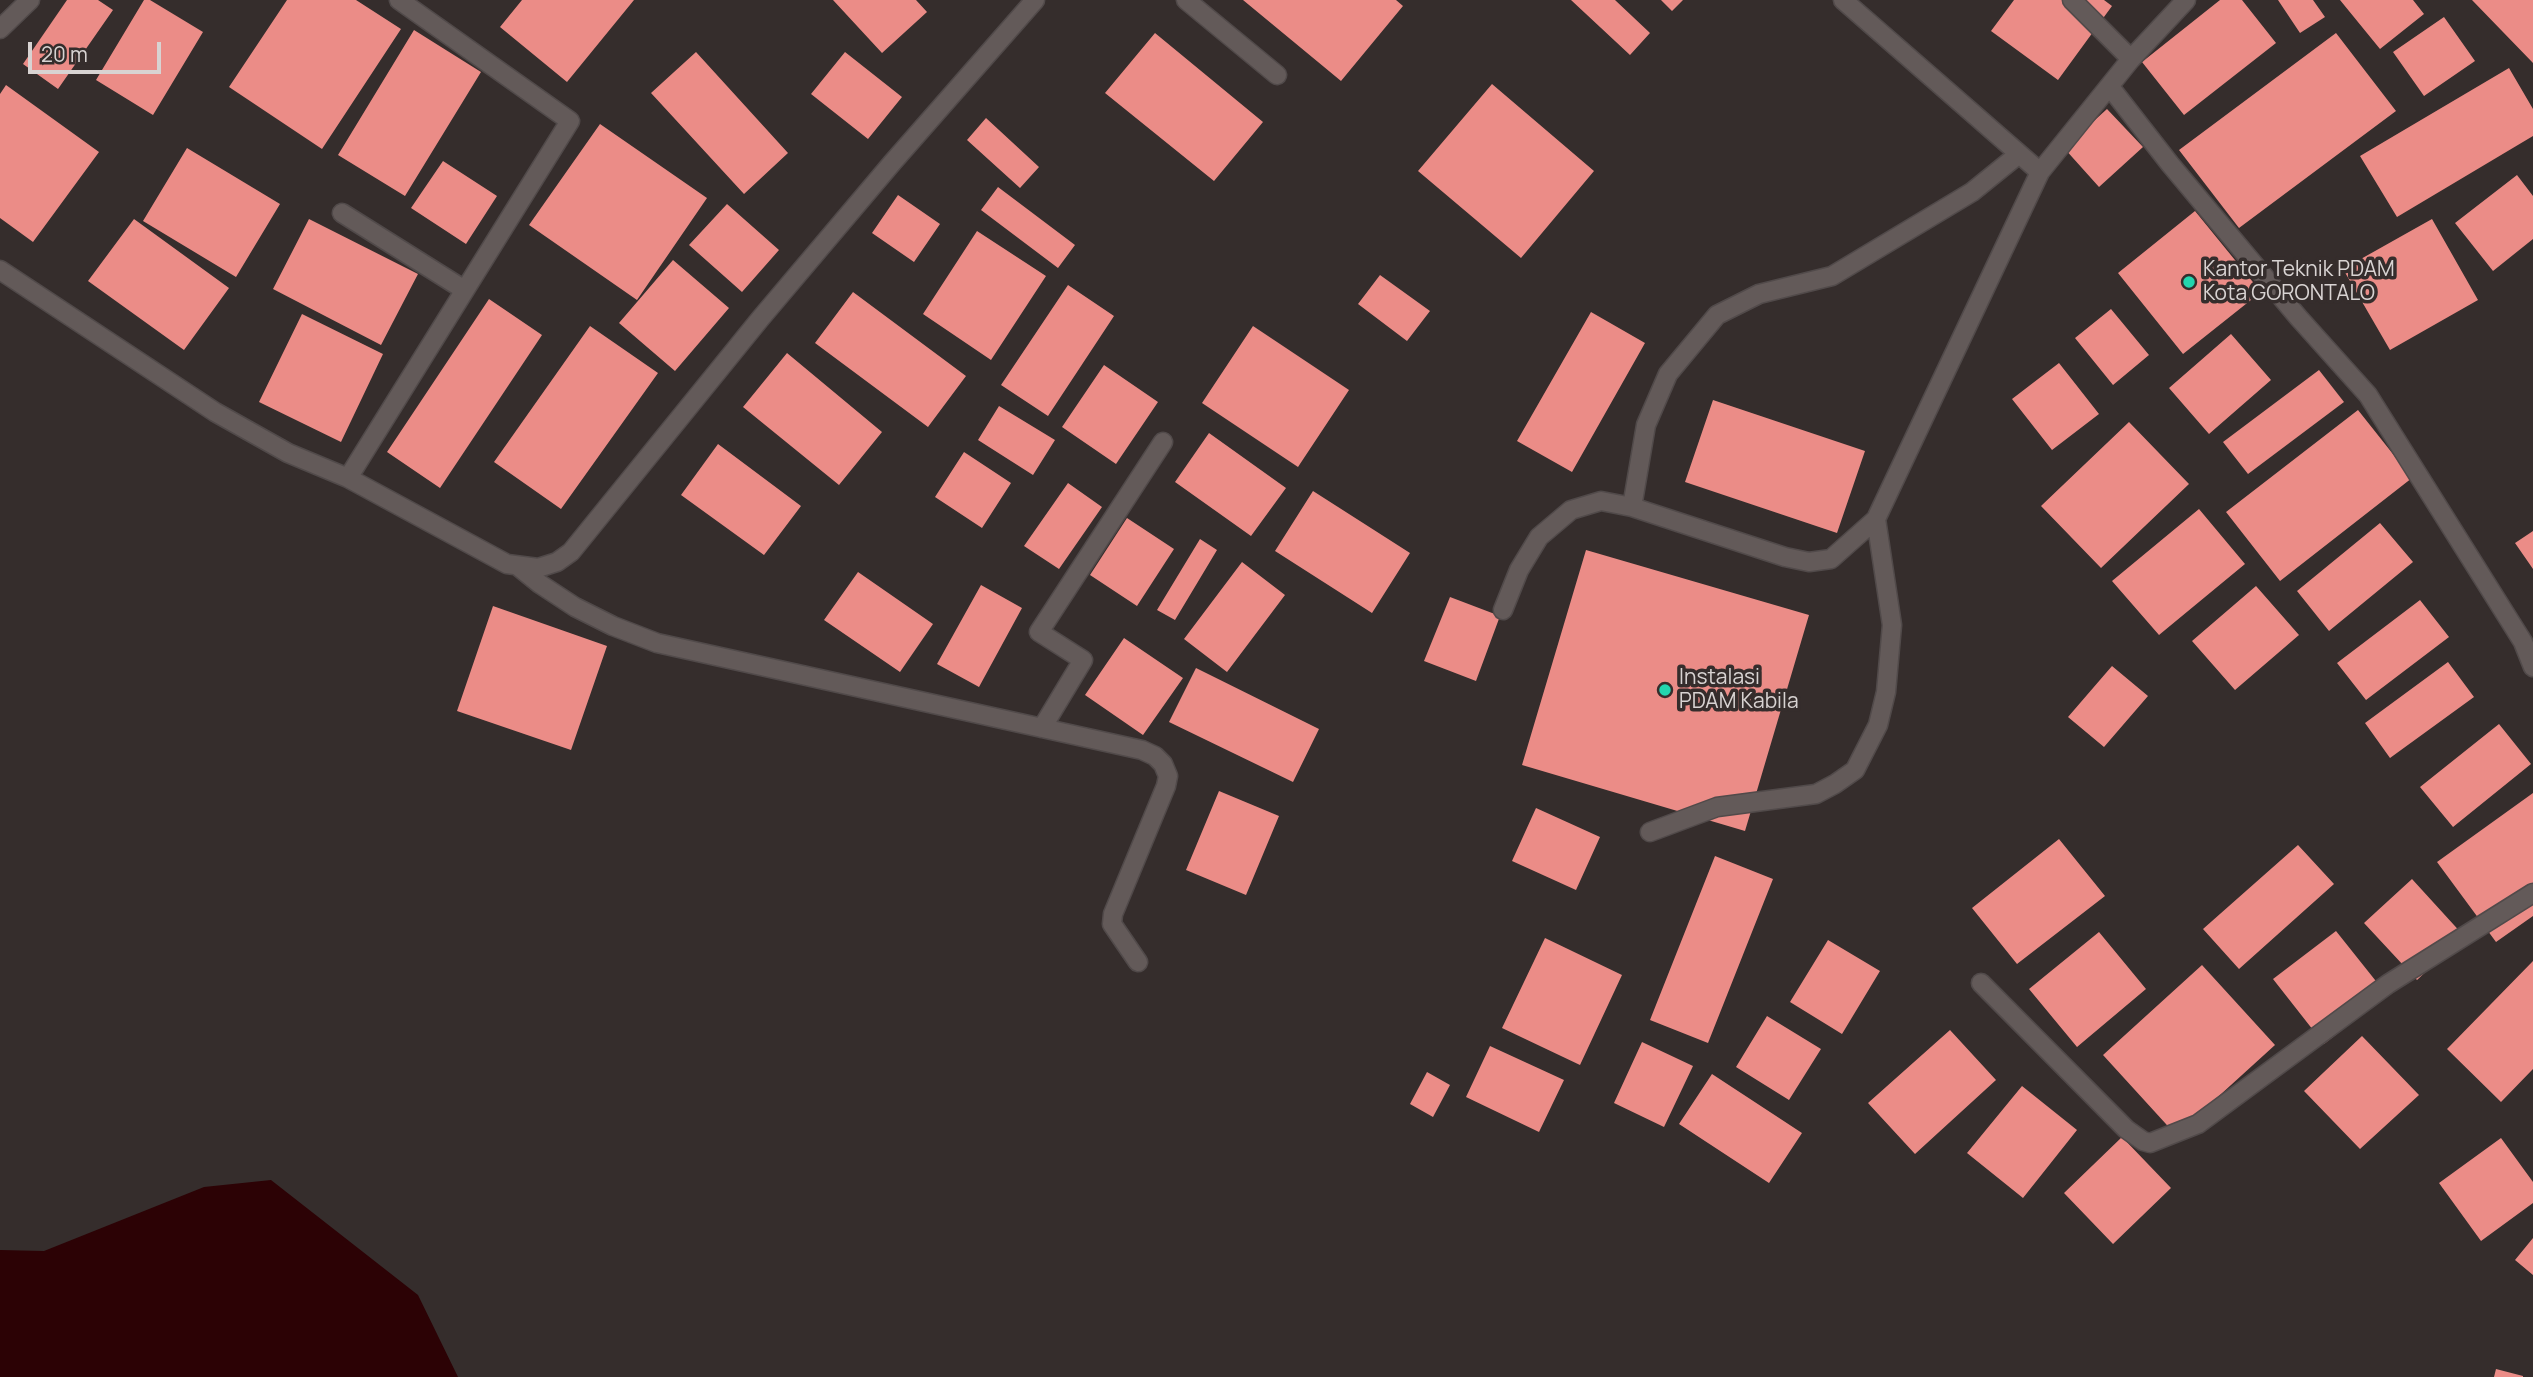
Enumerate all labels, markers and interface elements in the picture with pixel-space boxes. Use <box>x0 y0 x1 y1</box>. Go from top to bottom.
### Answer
scale bar <box>32 28 164 72</box>
text: 20 m <box>41 40 88 68</box>
place label: Kantor Teknik PDAM Kota GORONTALO <box>2203 257 2395 307</box>
marker: Kantor Teknik PDAM Kota GORONTALO <box>2181 274 2197 290</box>
place label: Instalasi PDAM Kabila <box>1679 665 1799 715</box>
marker: Instalasi PDAM Kabila <box>1657 682 1673 698</box>

